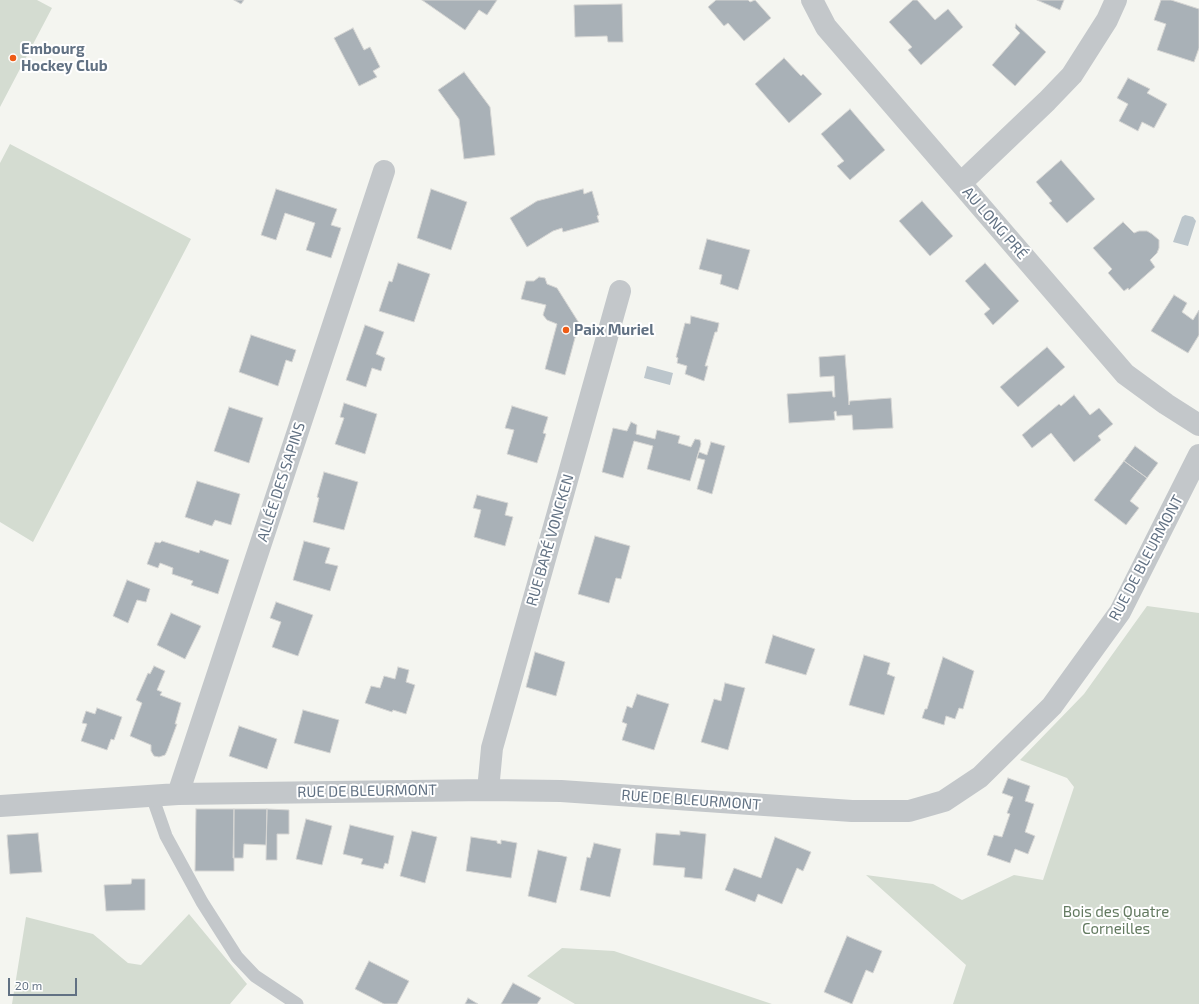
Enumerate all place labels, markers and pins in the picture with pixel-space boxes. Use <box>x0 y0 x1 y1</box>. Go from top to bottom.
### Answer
place label: Embourg Hockey Club <box>21 40 108 75</box>
marker: Embourg Hockey Club <box>8 53 18 63</box>
place label: Paix Muriel <box>574 321 654 339</box>
marker: Paix Muriel <box>561 325 571 335</box>

